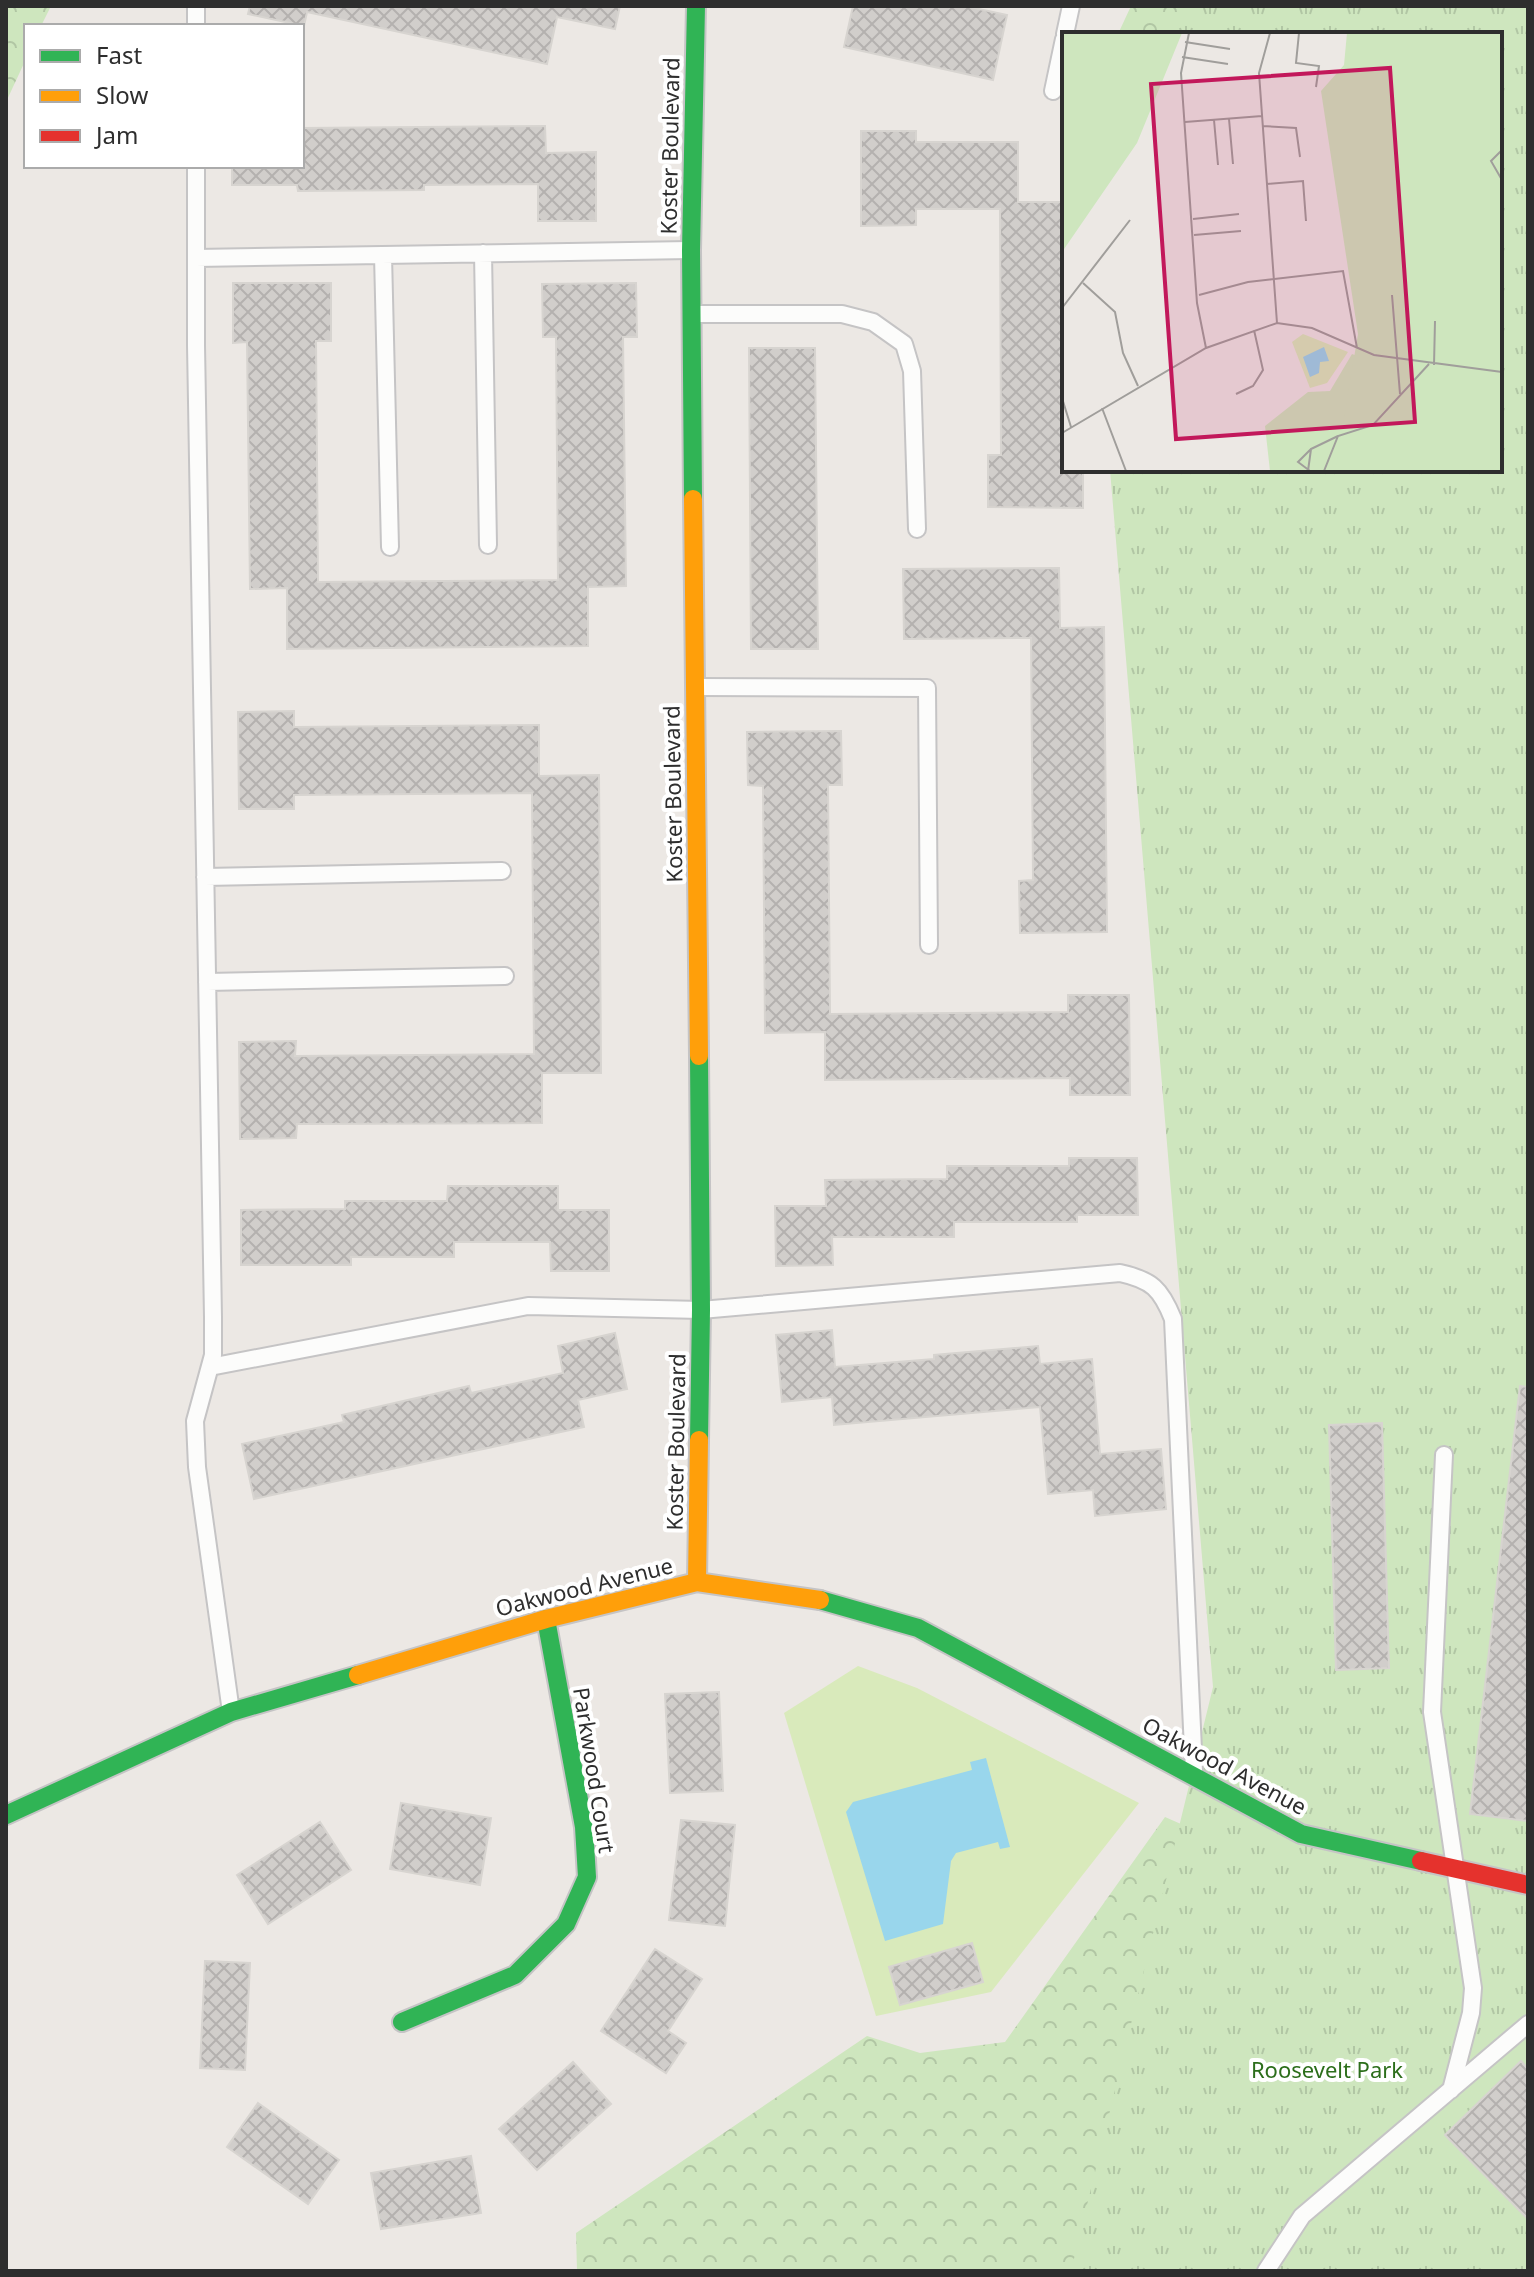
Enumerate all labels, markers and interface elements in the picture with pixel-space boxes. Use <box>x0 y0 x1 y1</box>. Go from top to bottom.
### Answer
legend <box>24 24 304 168</box>
inset map <box>1062 32 1502 472</box>
text: Fast <box>96 38 142 71</box>
street label: Koster Boulevard <box>652 57 686 235</box>
text: Slow <box>96 78 148 111</box>
text: Jam <box>94 118 138 151</box>
street label: Koster Boulevard <box>655 705 689 883</box>
street label: Koster Boulevard <box>658 1353 692 1531</box>
street label: Oakwood Avenue <box>492 1549 676 1623</box>
street label: Parkwood Court <box>567 1685 623 1855</box>
street label: Oakwood Avenue <box>1138 1709 1312 1821</box>
park label: Roosevelt Park <box>1251 2054 1403 2084</box>

